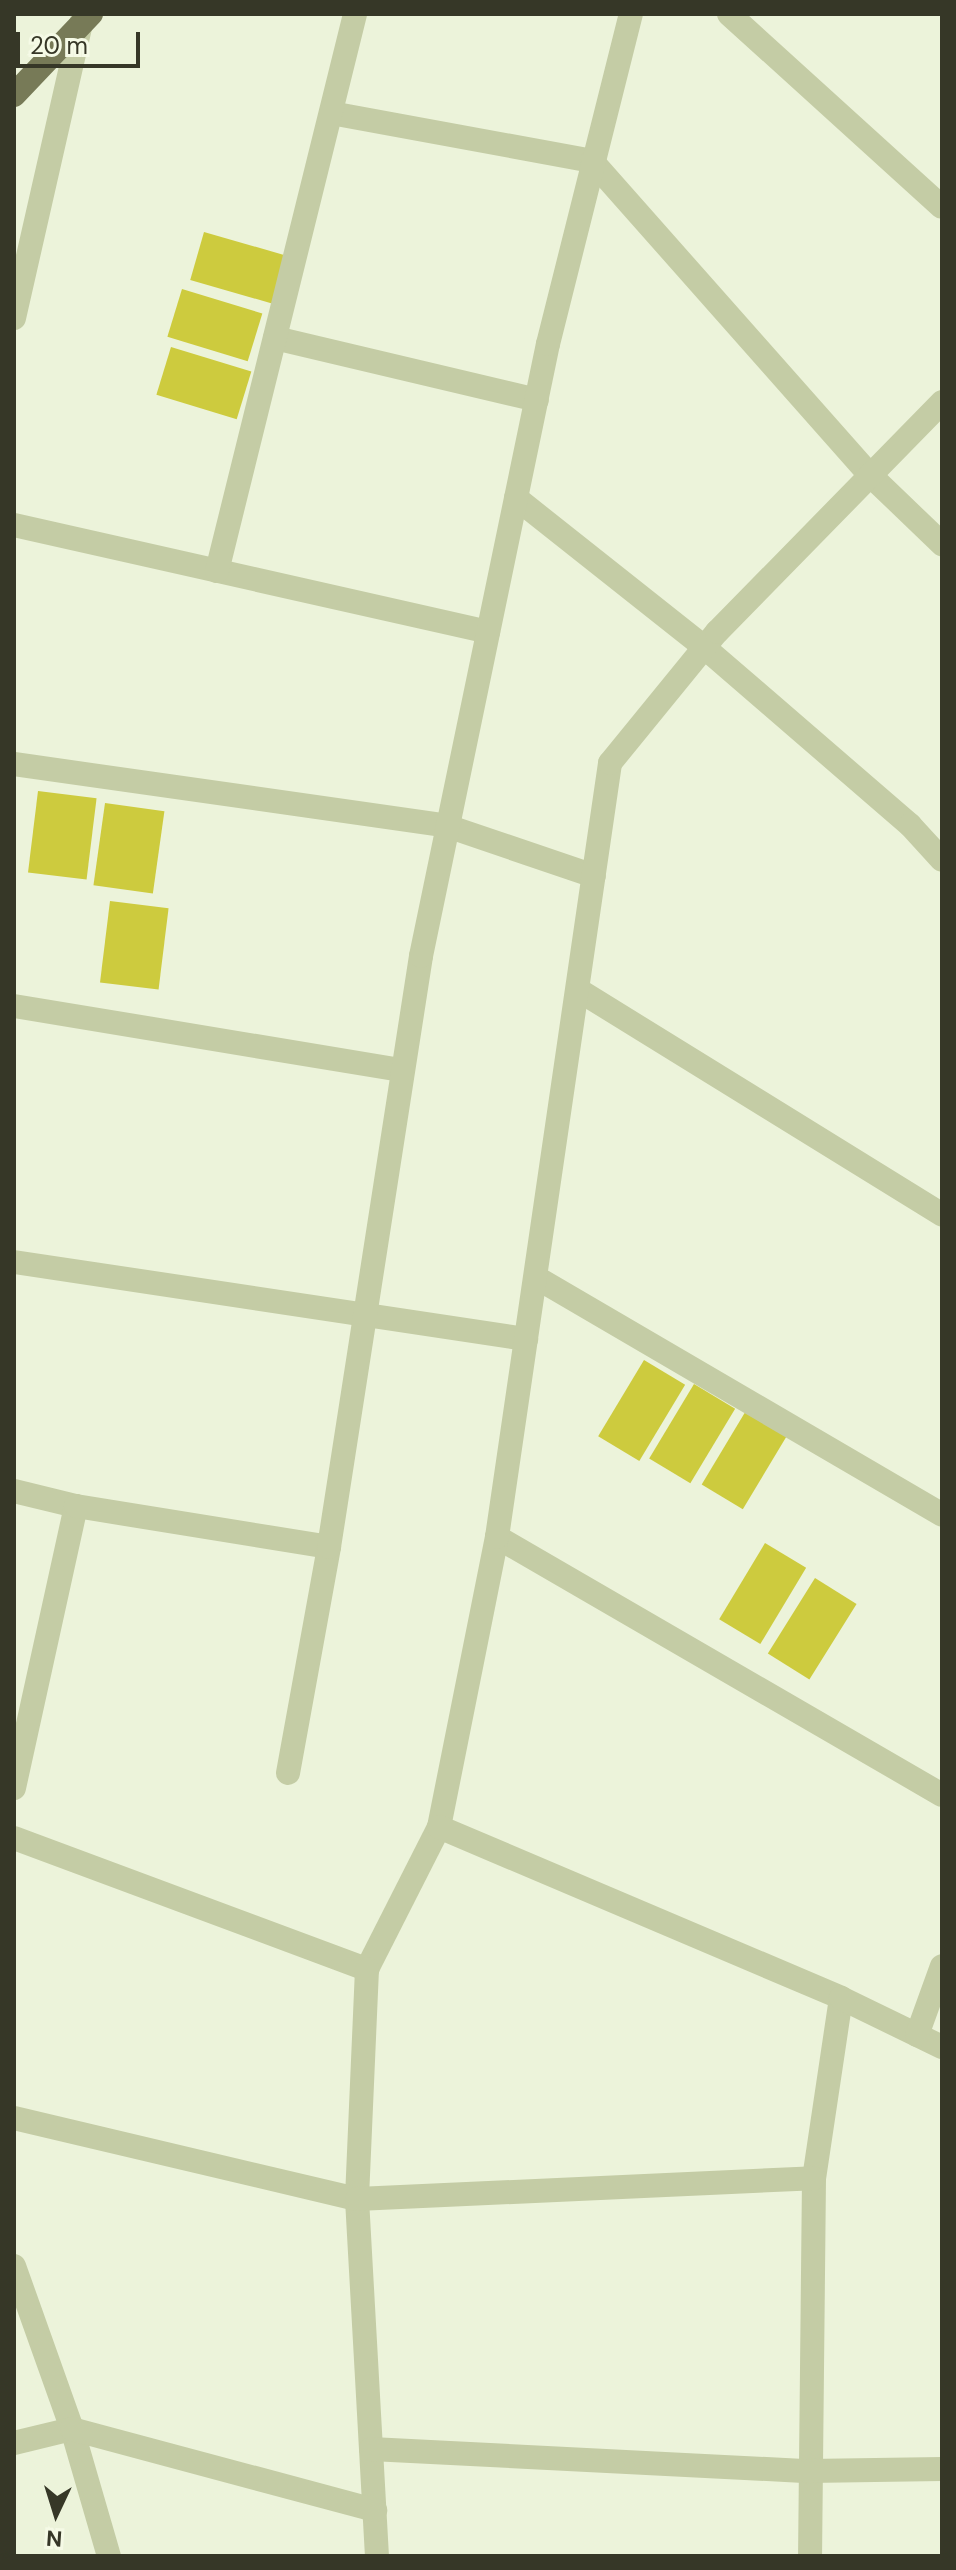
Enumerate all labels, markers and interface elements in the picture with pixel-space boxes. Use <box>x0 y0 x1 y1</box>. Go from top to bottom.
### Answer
scale bar <box>20 16 144 66</box>
text: 20 m <box>30 30 88 61</box>
north arrow <box>16 2474 96 2554</box>
text: N <box>45 2523 63 2553</box>

